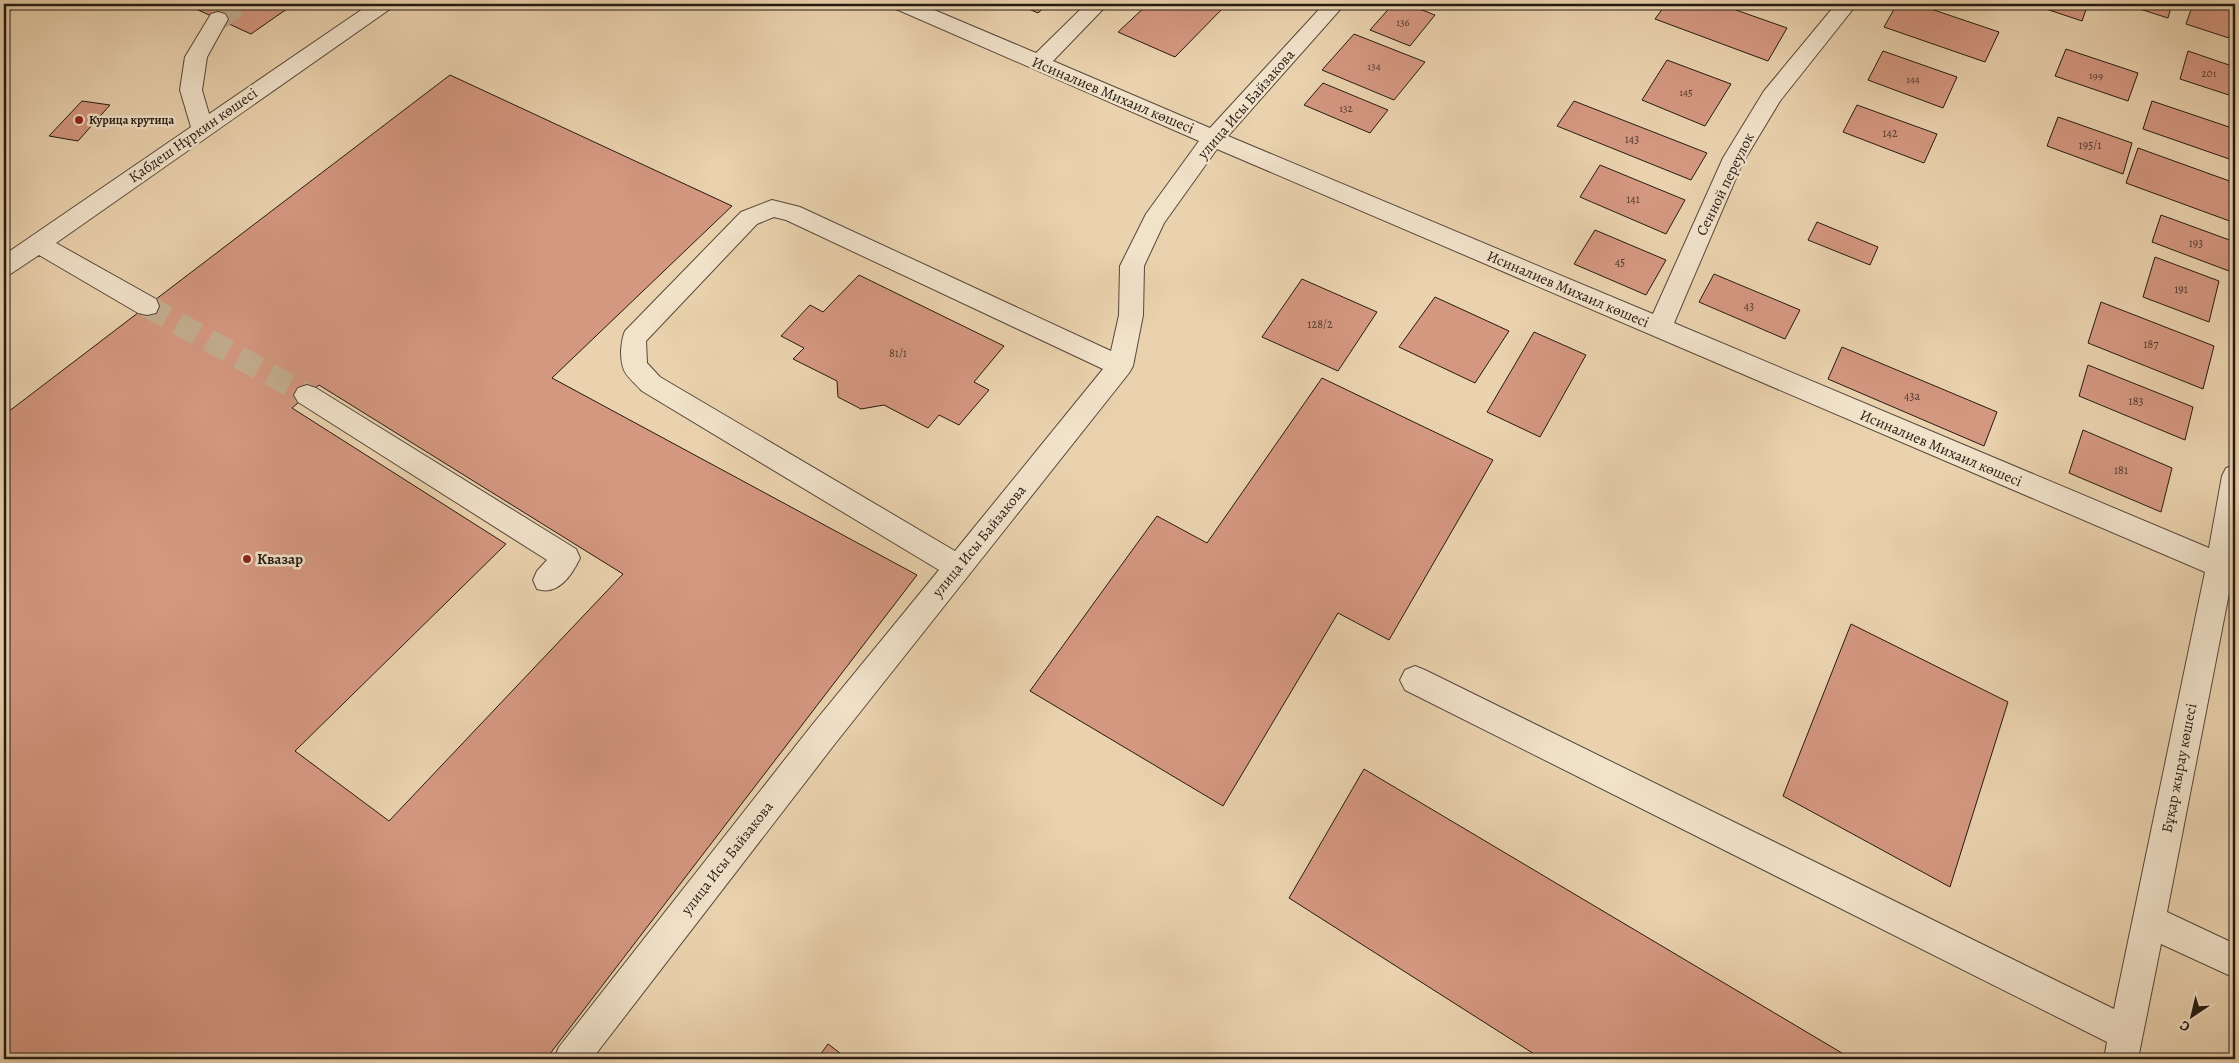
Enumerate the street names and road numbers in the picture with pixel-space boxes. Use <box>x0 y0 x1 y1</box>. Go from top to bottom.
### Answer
street label: улица Исы Байзакова <box>1192 45 1299 164</box>
street label: Исиналиев Михаил көшесі <box>1029 52 1197 138</box>
street label: Қабдеш Нұркин көшесі <box>125 83 261 187</box>
street label: Сенной переулок <box>1691 129 1759 239</box>
street label: Исиналиев Михаил көшесі <box>1484 246 1652 332</box>
street label: Исиналиев Михаил көшесі <box>1857 405 2025 491</box>
street label: улица Исы Байзакова <box>927 481 1031 602</box>
street label: Бұқар жырау көшесі <box>2157 701 2201 835</box>
street label: улица Исы Байзакова <box>676 797 778 920</box>

